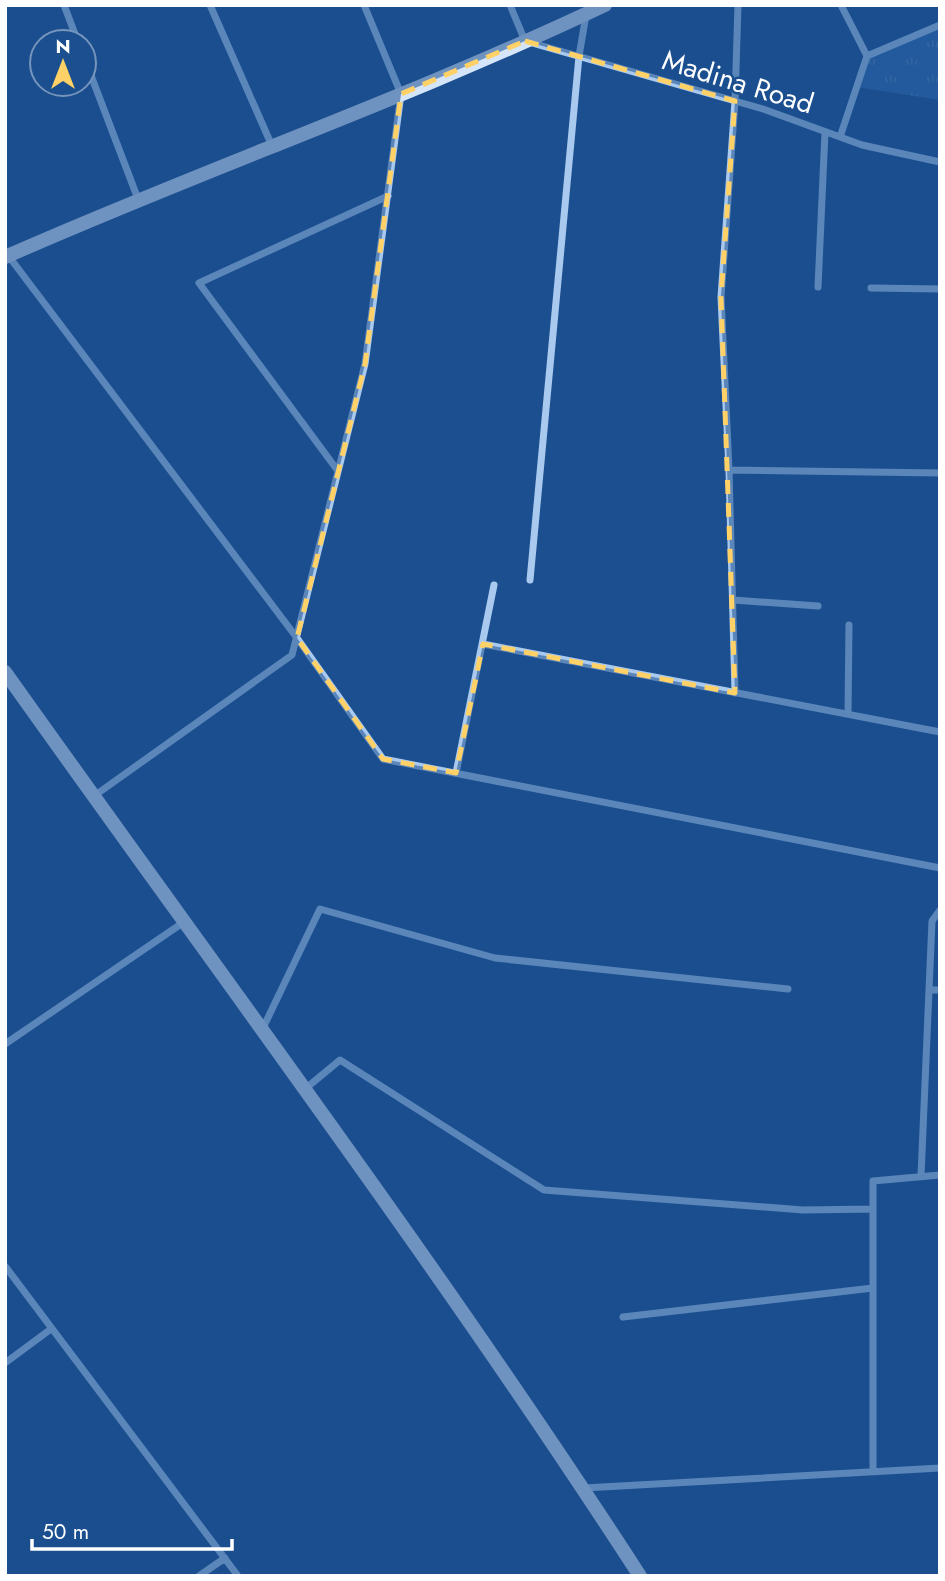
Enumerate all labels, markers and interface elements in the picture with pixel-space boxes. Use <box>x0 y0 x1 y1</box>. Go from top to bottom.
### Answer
north arrow <box>28 28 98 98</box>
text: N <box>55 33 71 60</box>
street label: Madina Road <box>657 40 819 124</box>
scale bar <box>32 1508 231 1552</box>
text: 50 m <box>42 1517 89 1547</box>

